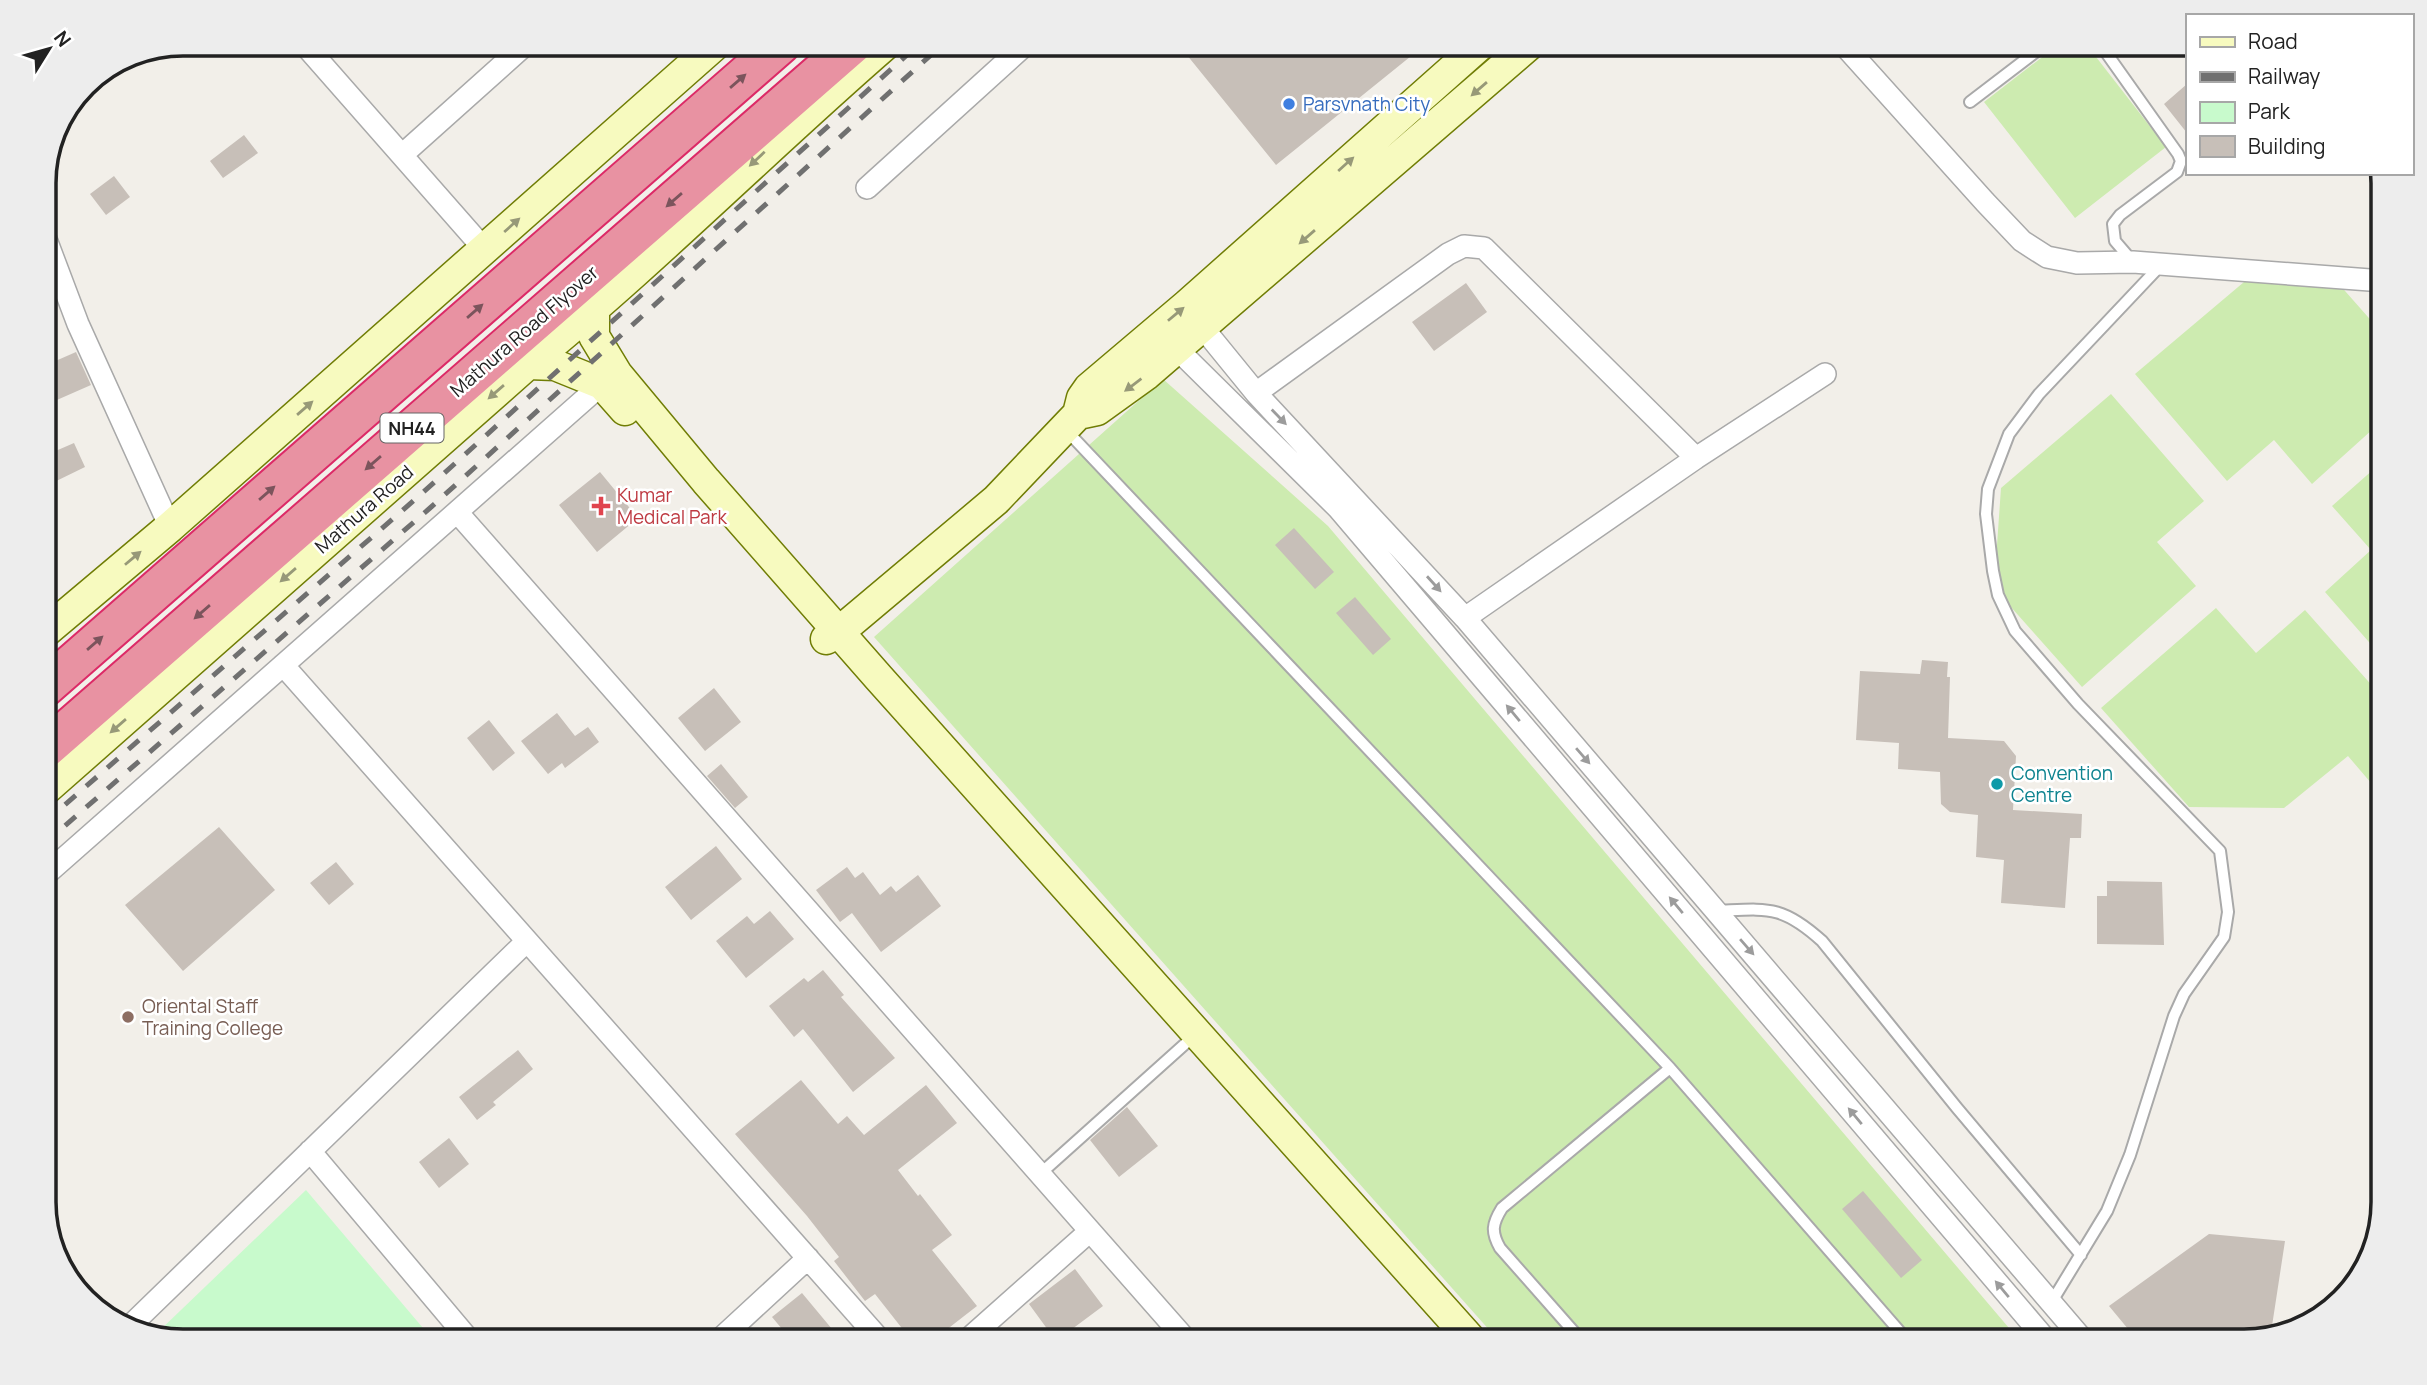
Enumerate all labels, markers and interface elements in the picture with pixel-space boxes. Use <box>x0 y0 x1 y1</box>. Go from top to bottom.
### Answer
north arrow <box>14 14 84 84</box>
legend <box>2186 14 2413 175</box>
text: N <box>48 25 77 52</box>
text: Road <box>2248 27 2298 55</box>
text: Railway <box>2248 62 2320 90</box>
one-way arrow <box>730 74 747 89</box>
one-way arrow <box>1470 81 1488 97</box>
place label: Parsvnath City <box>1303 91 1430 117</box>
marker: Parsvnath City <box>1281 96 1297 112</box>
text: Park <box>2248 97 2290 125</box>
text: Building <box>2248 132 2325 160</box>
one-way arrow <box>749 151 766 167</box>
one-way arrow <box>1337 156 1354 172</box>
one-way arrow <box>665 192 683 208</box>
one-way arrow <box>504 218 521 234</box>
one-way arrow <box>1298 229 1316 245</box>
street label: Mathura Road Flyover <box>444 259 604 403</box>
one-way arrow <box>466 303 484 319</box>
one-way arrow <box>1166 307 1184 322</box>
one-way arrow <box>1125 377 1143 392</box>
one-way arrow <box>487 384 505 400</box>
one-way arrow <box>296 400 314 416</box>
one-way arrow <box>1271 408 1287 425</box>
road number: NH44 <box>380 414 444 442</box>
one-way arrow <box>364 455 382 471</box>
street label: Mathura Road <box>309 459 419 559</box>
place label: Kumar Medical Park <box>617 482 727 530</box>
one-way arrow <box>258 485 276 501</box>
marker: Kumar Medical Park <box>591 496 611 516</box>
one-way arrow <box>125 551 142 566</box>
one-way arrow <box>280 567 297 582</box>
one-way arrow <box>1426 575 1442 593</box>
one-way arrow <box>193 604 211 620</box>
one-way arrow <box>87 636 104 651</box>
one-way arrow <box>1505 705 1520 723</box>
one-way arrow <box>110 717 127 733</box>
one-way arrow <box>1575 747 1590 764</box>
place label: Convention Centre <box>2011 760 2113 808</box>
marker: Convention Centre <box>1989 776 2005 792</box>
one-way arrow <box>1669 897 1684 914</box>
one-way arrow <box>1739 939 1754 956</box>
place label: Oriental Staff Training College <box>142 993 283 1041</box>
marker: Oriental Staff Training College <box>120 1009 136 1025</box>
one-way arrow <box>1847 1107 1863 1125</box>
one-way arrow <box>1995 1281 2010 1299</box>

